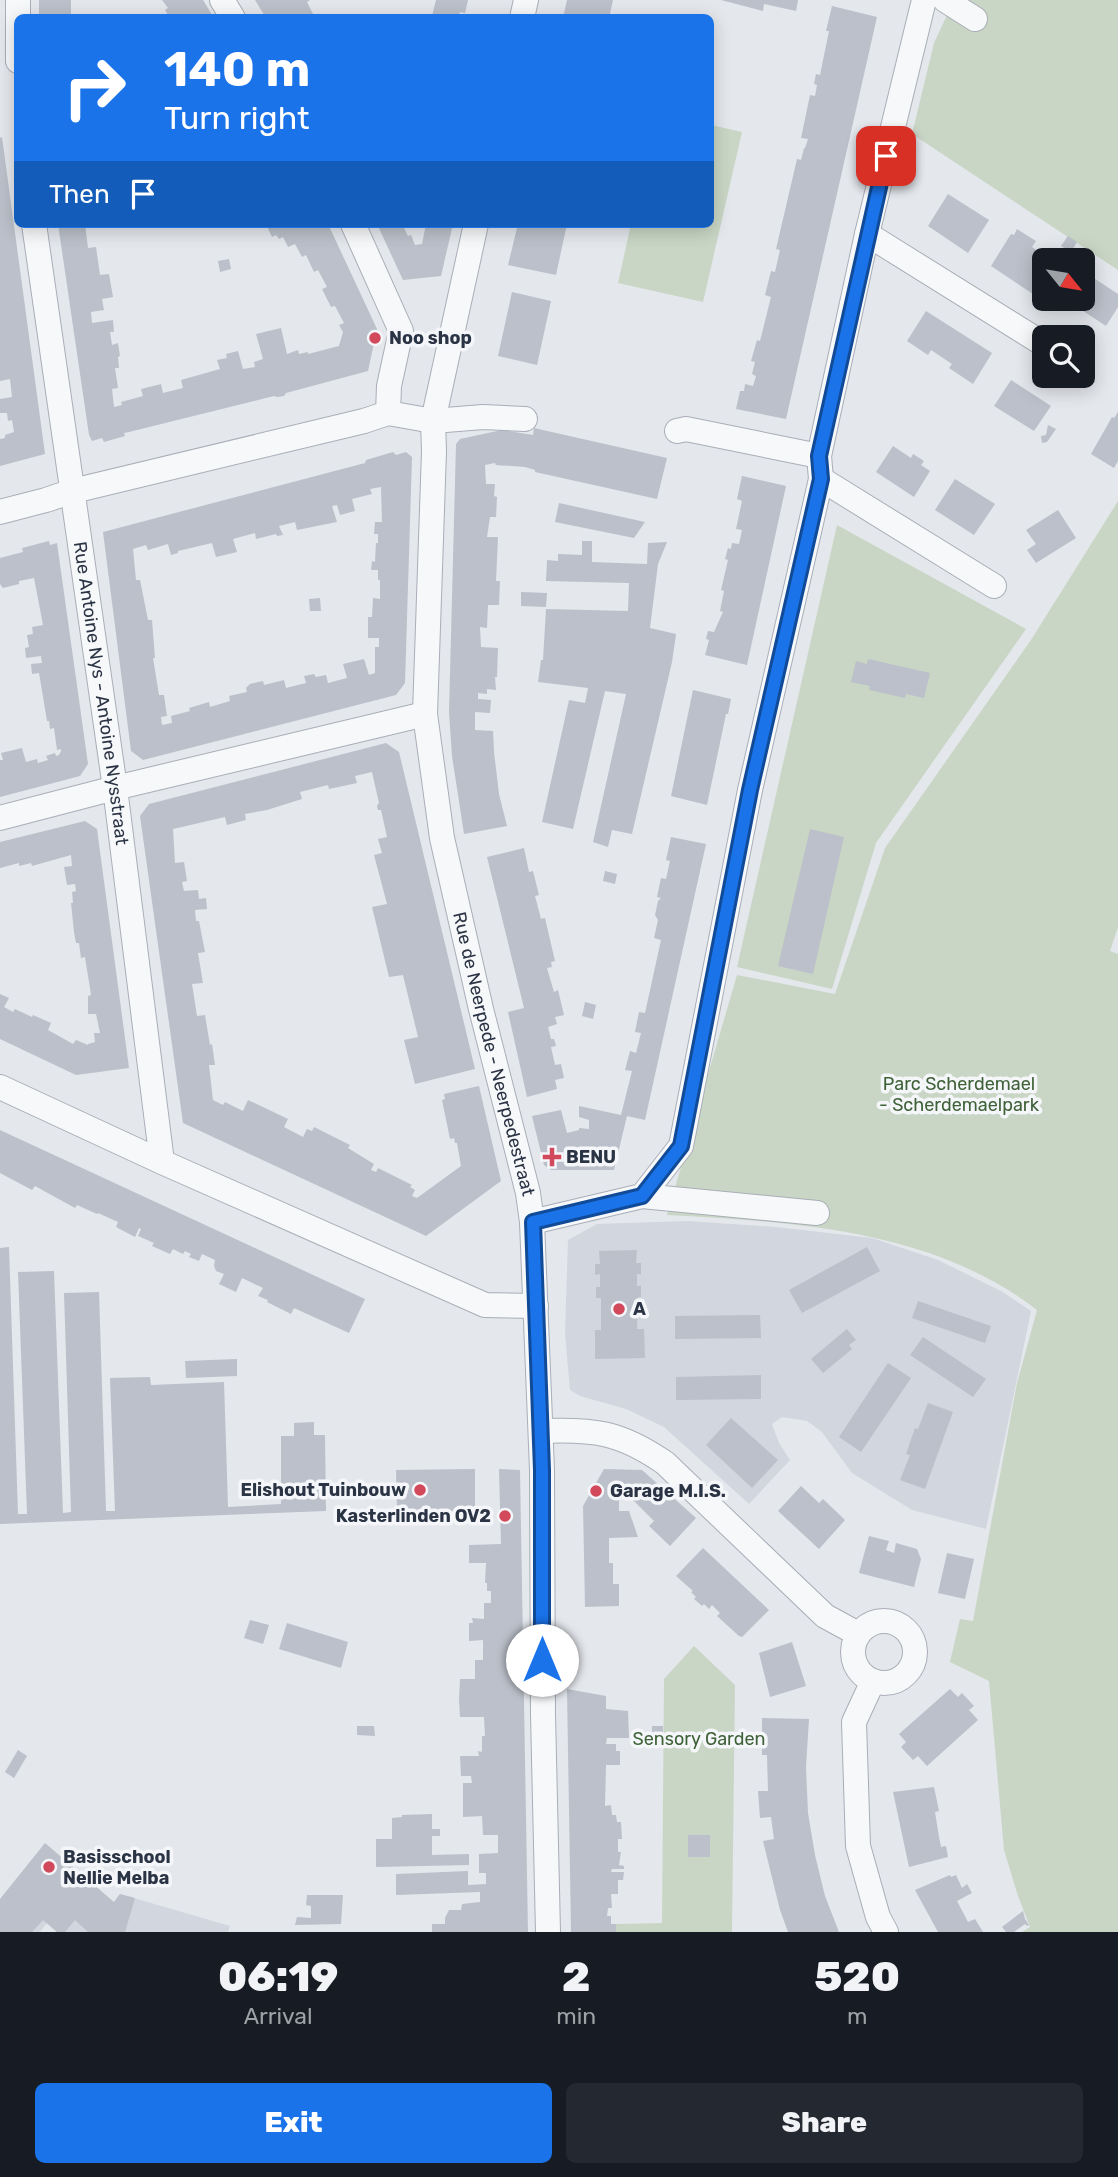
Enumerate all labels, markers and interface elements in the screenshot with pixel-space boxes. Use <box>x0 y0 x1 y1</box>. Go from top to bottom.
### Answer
text: 140 m <box>164 40 310 98</box>
icon: right <box>49 42 140 133</box>
text: Turn right <box>164 99 309 137</box>
pin <box>856 126 916 186</box>
icon: arrive <box>867 137 905 175</box>
icon: arrive <box>124 175 162 213</box>
text: Then <box>49 179 110 210</box>
north arrow <box>1032 248 1096 312</box>
map controls <box>1032 248 1095 388</box>
button: search <box>1032 325 1095 388</box>
place label: Noo shop <box>389 327 472 349</box>
marker: Noo shop <box>367 330 383 346</box>
street label: Rue Antoine Nys - Antoine Nysstraat <box>69 540 133 846</box>
street label: Rue de Neerpede - Neerpedestraat <box>448 910 539 1198</box>
park label: Parc Scherdemael - Scherdemaelpark <box>879 1073 1040 1116</box>
place label: BENU <box>566 1146 616 1168</box>
marker: BENU <box>544 1149 560 1165</box>
place label: A <box>633 1298 646 1320</box>
marker: A <box>611 1301 627 1317</box>
place label: Elishout Tuinbouw <box>240 1479 406 1501</box>
place label: Garage M.I.S. <box>610 1480 726 1502</box>
marker: Elishout Tuinbouw <box>412 1482 428 1498</box>
marker: Garage M.I.S. <box>588 1483 604 1499</box>
place label: Kasterlinden OV2 <box>336 1505 491 1527</box>
marker: Kasterlinden OV2 <box>497 1508 513 1524</box>
position arrow <box>505 1623 579 1697</box>
park label: Sensory Garden <box>633 1728 765 1750</box>
place label: Basisschool Nellie Melba <box>63 1846 171 1889</box>
marker: Basisschool Nellie Melba <box>41 1859 57 1875</box>
text: 06:19 <box>218 1952 338 2002</box>
text: 2 <box>562 1952 590 2002</box>
text: 520 <box>814 1952 900 2002</box>
text: Arrival <box>244 2002 313 2030</box>
text: min <box>556 2002 596 2030</box>
text: m <box>847 2002 867 2030</box>
button: Exit <box>35 2083 552 2163</box>
button: Share <box>566 2083 1083 2163</box>

